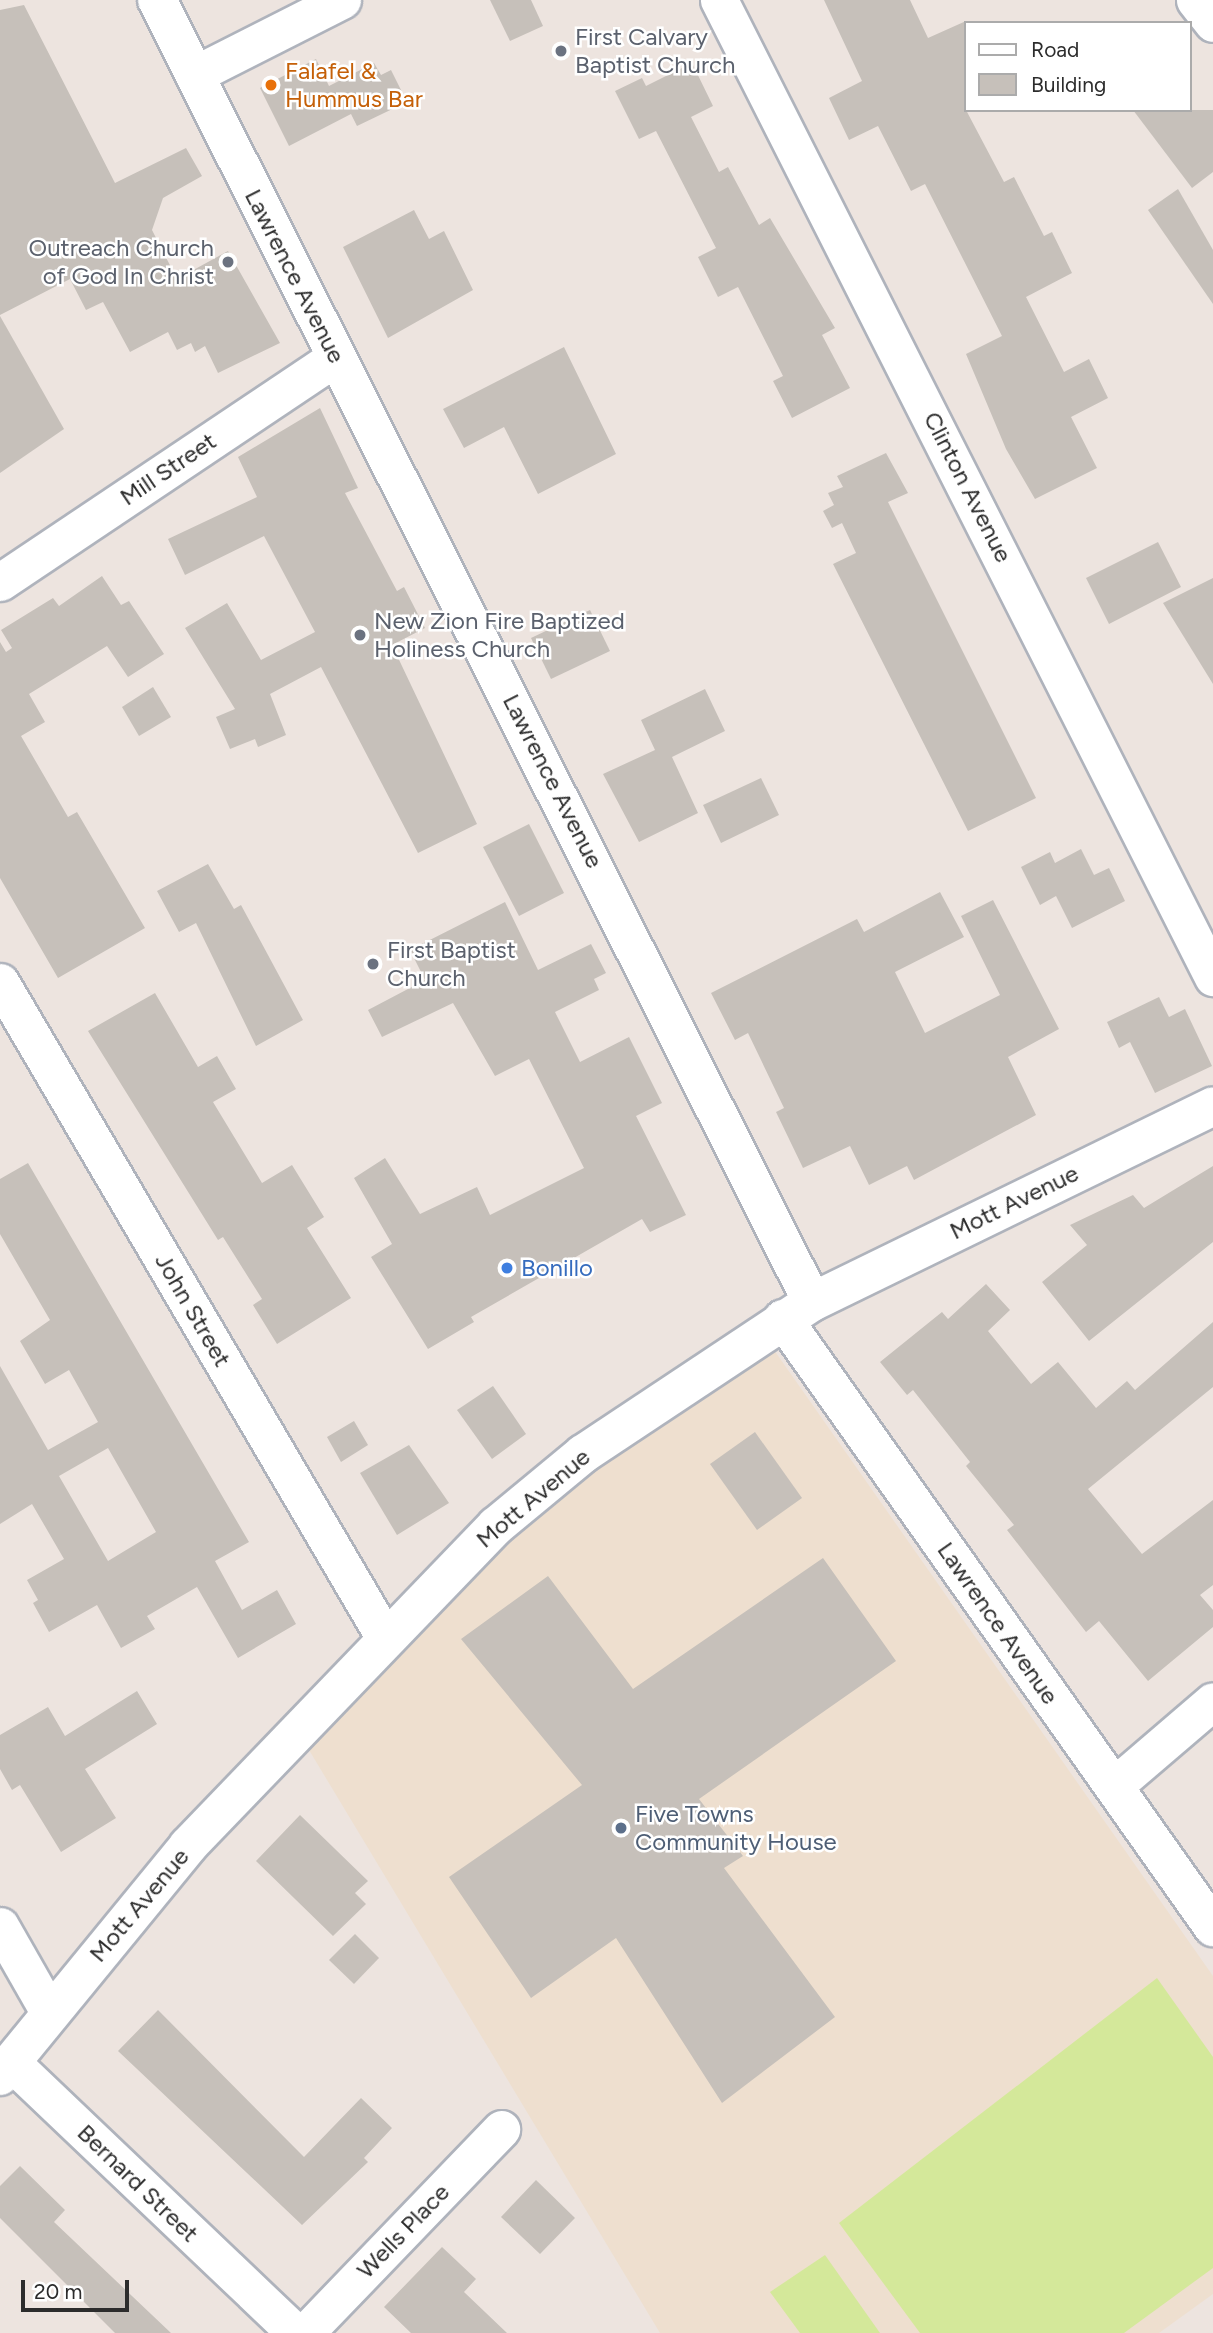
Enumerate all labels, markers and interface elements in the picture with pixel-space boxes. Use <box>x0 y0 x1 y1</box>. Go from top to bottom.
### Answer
legend <box>964 21 1192 112</box>
place label: First Calvary Baptist Church <box>575 23 735 79</box>
text: Road <box>1031 37 1079 62</box>
marker: First Calvary Baptist Church <box>553 43 569 59</box>
place label: Falafel & Hummus Bar <box>285 57 423 113</box>
text: Building <box>1031 72 1106 97</box>
marker: Falafel & Hummus Bar <box>263 77 279 93</box>
street label: Lawrence Avenue <box>239 184 351 368</box>
place label: Outreach Church of God In Christ <box>29 234 214 290</box>
marker: Outreach Church of God In Christ <box>220 254 236 270</box>
street label: Clinton Avenue <box>918 407 1018 567</box>
street label: Mill Street <box>115 426 221 512</box>
place label: New Zion Fire Baptized Holiness Church <box>374 607 625 663</box>
marker: New Zion Fire Baptized Holiness Church <box>352 627 368 643</box>
street label: Lawrence Avenue <box>497 689 609 873</box>
place label: First Baptist Church <box>387 936 516 992</box>
marker: First Baptist Church <box>365 956 381 972</box>
street label: Mott Avenue <box>945 1158 1083 1246</box>
street label: John Street <box>149 1248 237 1372</box>
place label: Bonillo <box>521 1254 593 1282</box>
marker: Bonillo <box>499 1260 515 1276</box>
street label: Mott Avenue <box>470 1442 596 1554</box>
street label: Lawrence Avenue <box>931 1536 1065 1710</box>
place label: Five Towns Community House <box>635 1800 837 1856</box>
marker: Five Towns Community House <box>613 1820 629 1836</box>
street label: Mott Avenue <box>83 1842 195 1968</box>
street label: Bernard Street <box>72 2118 204 2248</box>
street label: Wells Place <box>351 2178 455 2284</box>
scale bar <box>24 2266 133 2310</box>
text: 20 m <box>34 2279 82 2304</box>

